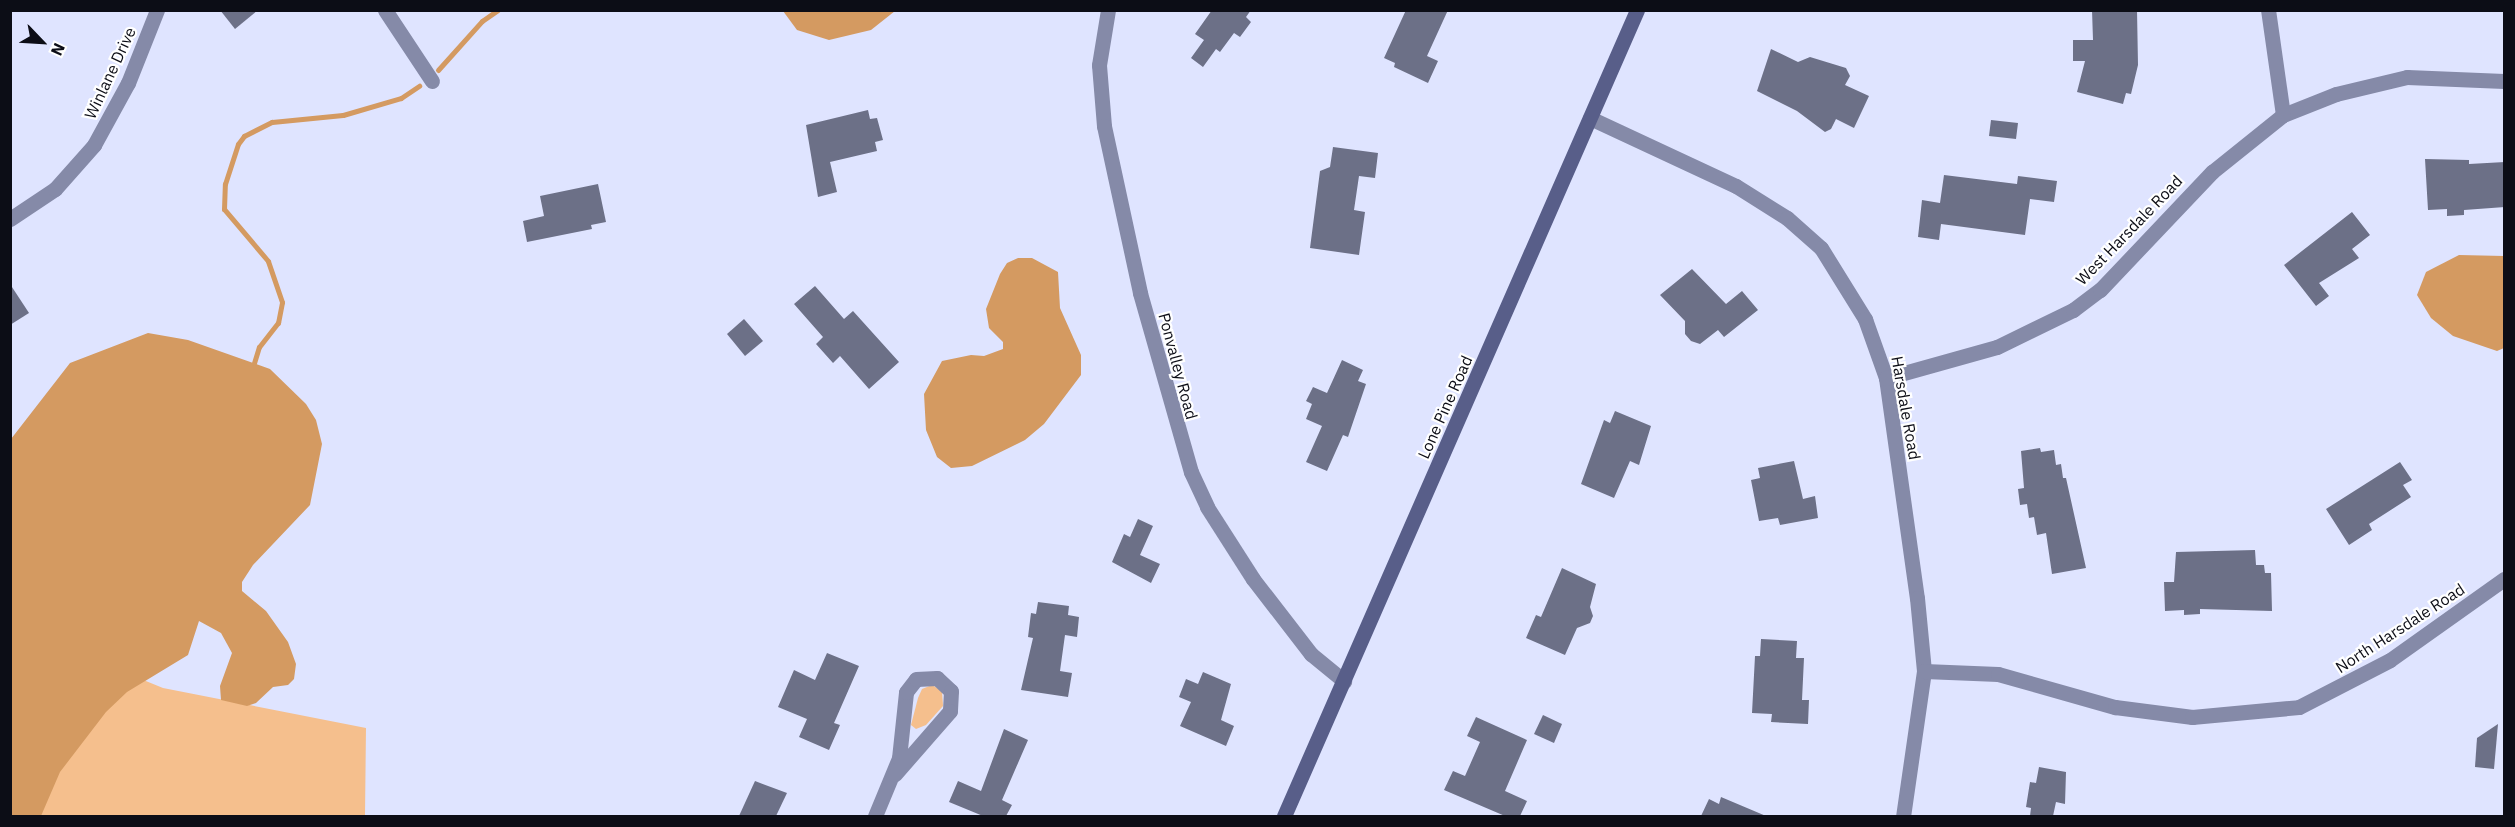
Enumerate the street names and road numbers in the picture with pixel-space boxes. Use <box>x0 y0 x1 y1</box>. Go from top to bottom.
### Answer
street label: Winlane Drive <box>80 24 140 122</box>
street label: West Harsdale Road <box>2072 171 2186 289</box>
street label: Ponvalley Road <box>1155 311 1201 421</box>
street label: Lone Pine Road <box>1414 353 1476 461</box>
street label: Harsdale Road <box>1887 355 1925 461</box>
street label: North Harsdale Road <box>2332 579 2468 677</box>

